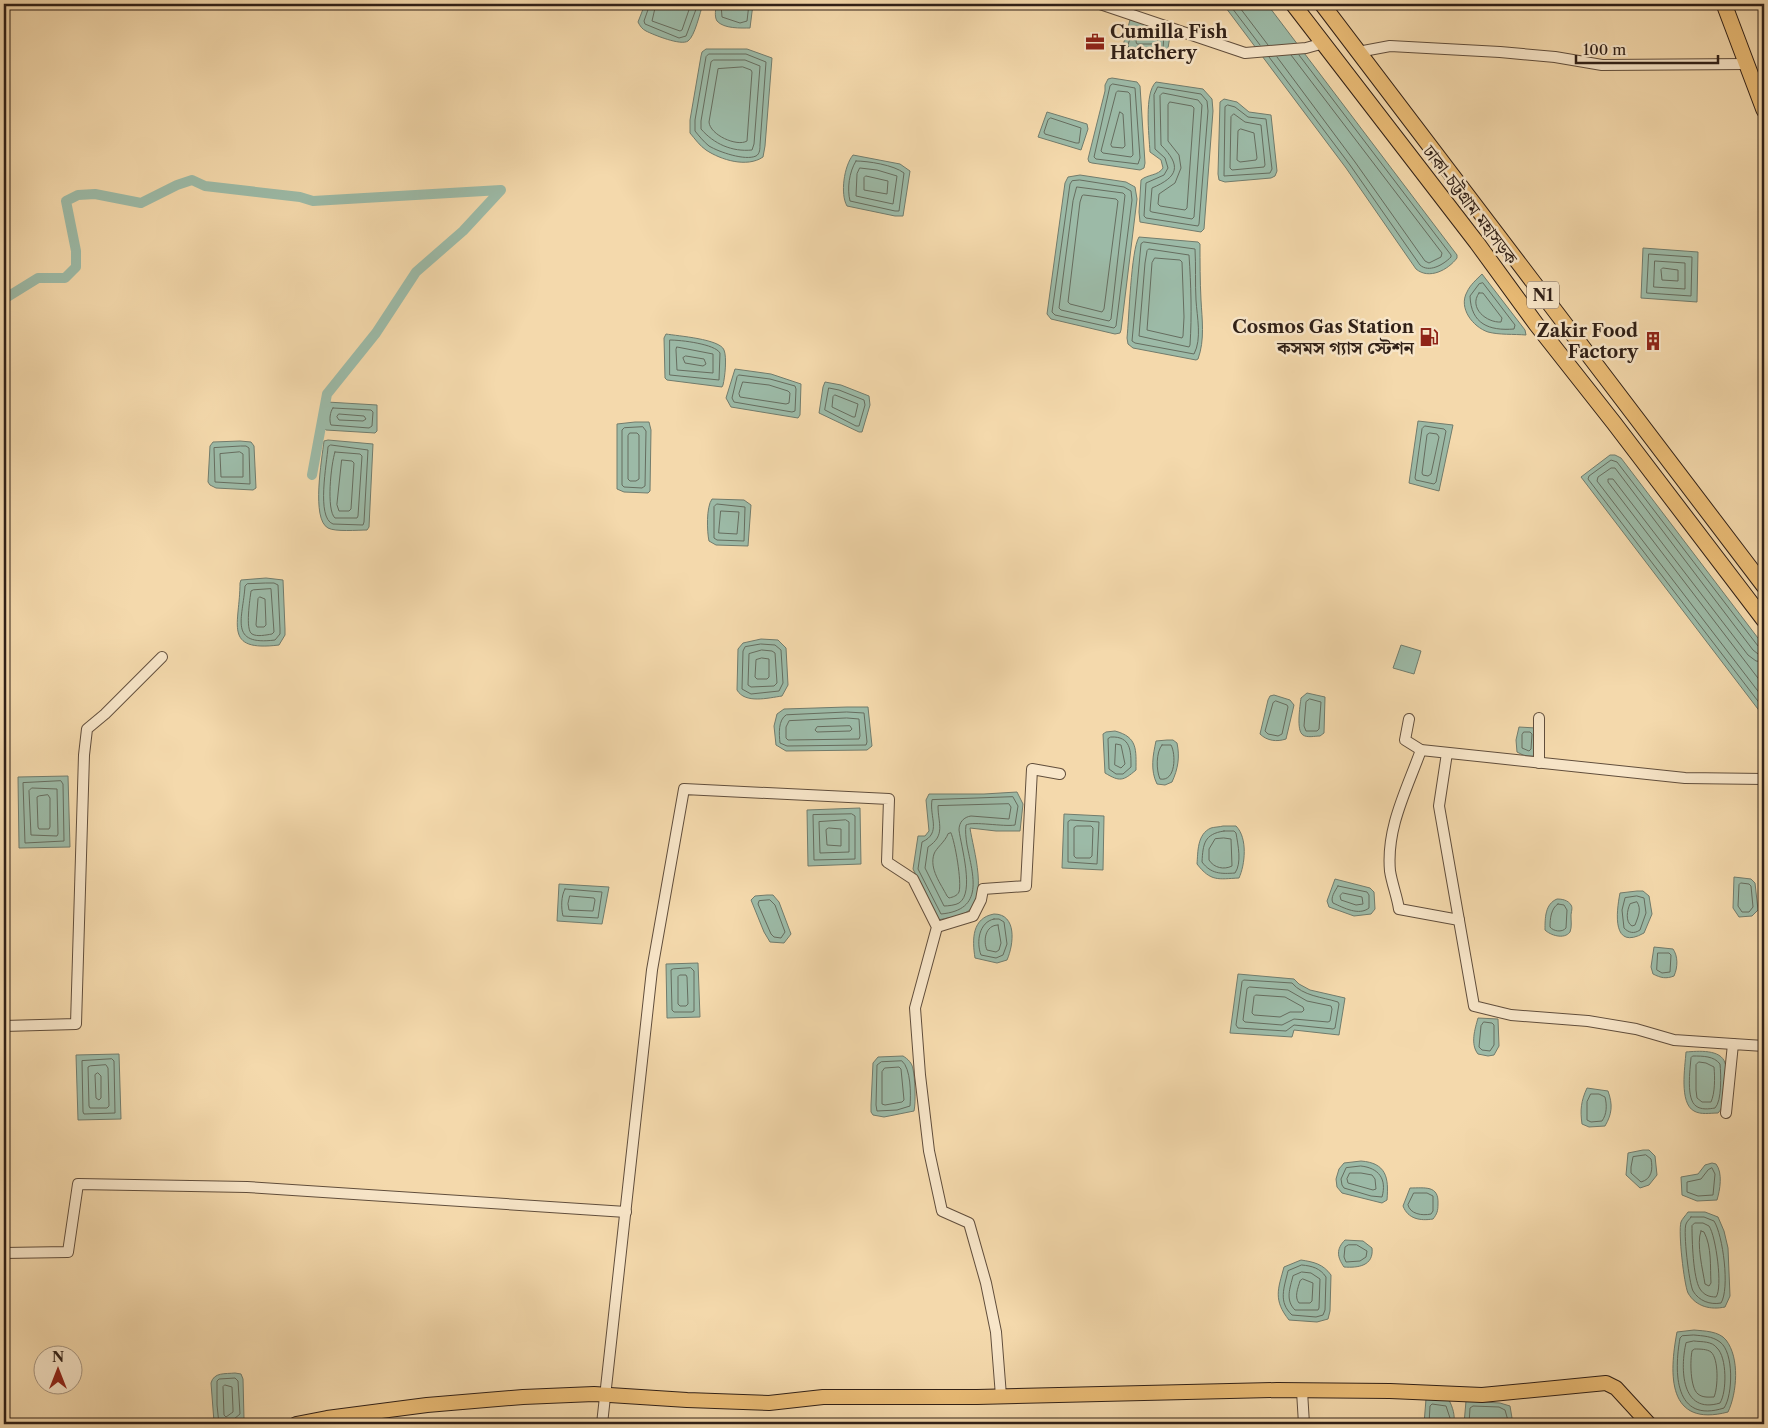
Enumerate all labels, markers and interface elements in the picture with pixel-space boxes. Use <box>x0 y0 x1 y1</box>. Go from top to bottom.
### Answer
place label: Cumilla Fish Hatchery <box>1110 21 1228 64</box>
office icon: Cumilla Fish Hatchery <box>1084 31 1106 53</box>
scale bar <box>1576 32 1718 64</box>
text: 100 m <box>1583 40 1626 59</box>
street label: ঢাকা-চট্টগ্রাম মহাসড়ক <box>1417 140 1523 270</box>
road number: N1 <box>1527 282 1559 308</box>
place label: Cosmos Gas Station কসমস গ্যাস স্টেশন <box>1232 316 1415 359</box>
place label: Zakir Food Factory <box>1537 320 1639 363</box>
fuel station icon: Cosmos Gas Station কসমস গ্যাস স্টেশন <box>1418 326 1440 348</box>
building icon: Zakir Food Factory <box>1642 330 1664 352</box>
north arrow <box>32 1346 82 1396</box>
text: N <box>52 1348 64 1366</box>

